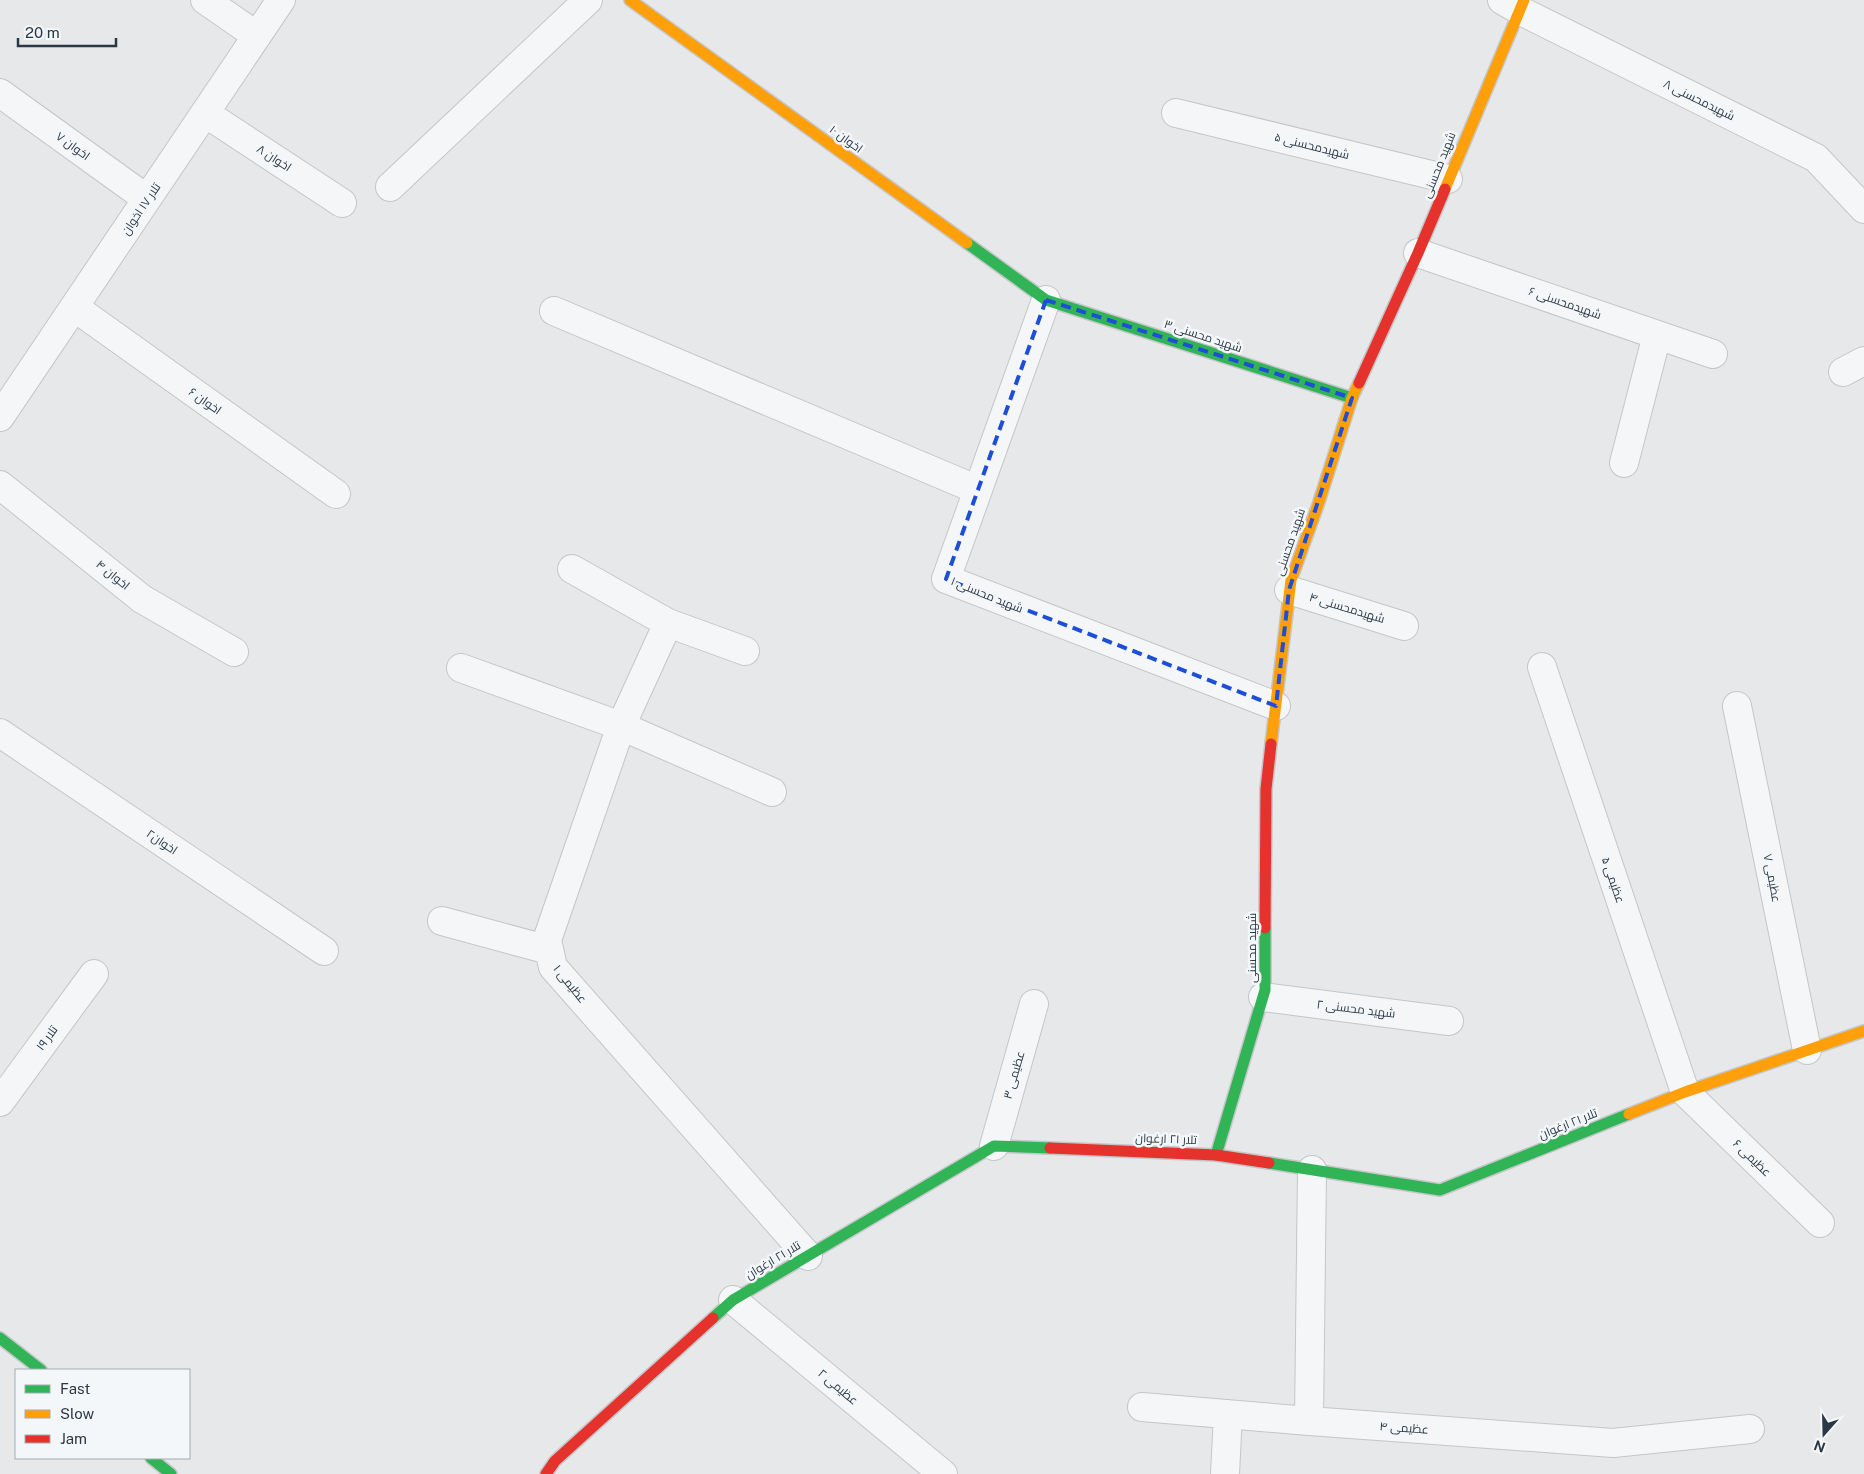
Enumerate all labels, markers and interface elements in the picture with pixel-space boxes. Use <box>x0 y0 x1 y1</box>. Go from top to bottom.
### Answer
scale bar <box>18 15 115 47</box>
text: 20 m <box>25 24 60 41</box>
street label: شهیدمحسنی ۸ <box>1661 77 1737 123</box>
street label: اخوان ۱۰ <box>827 122 865 156</box>
street label: اخوان ۷ <box>53 129 93 163</box>
street label: شهیدمحسنی ۵ <box>1273 130 1351 162</box>
street label: شهید محسنی <box>1419 130 1459 200</box>
street label: اخوان ۸ <box>254 142 294 174</box>
street label: تلار ۱۷ اخوان <box>119 180 164 238</box>
street label: شهیدمحسنی ۶ <box>1527 284 1603 322</box>
street label: شهید محسنی ۳ <box>1162 317 1244 355</box>
street label: اخوان ۶ <box>186 385 224 417</box>
street label: شهید محسنی <box>1272 507 1308 577</box>
street label: اخوان ۴ <box>93 557 133 593</box>
street label: شهید محسنی ۱ <box>949 574 1025 616</box>
street label: شهیدمحسنی ۴ <box>1308 590 1386 626</box>
street label: اخوان۲ <box>144 827 180 857</box>
street label: عظیمی ۷ <box>1760 853 1784 903</box>
street label: عظیمی ۵ <box>1599 855 1627 905</box>
street label: شهید محسنی <box>1245 913 1259 983</box>
street label: عظیمی ۱ <box>550 962 590 1006</box>
street label: شهید محسنی ۲ <box>1316 997 1396 1021</box>
street label: تلار ۱۹ <box>33 1022 61 1053</box>
street label: عظیمی ۳ <box>1000 1049 1028 1101</box>
street label: تلار ۲۱ ارغوان <box>1537 1106 1600 1142</box>
street label: تلار ۲۱ ارغوان <box>1135 1131 1198 1147</box>
street label: عظیمی ۶ <box>1730 1137 1774 1179</box>
street label: تلار ۲۱ ارغوان <box>743 1238 804 1282</box>
street label: عظیمی ۲ <box>815 1366 861 1408</box>
legend <box>15 1369 190 1459</box>
text: Fast <box>60 1380 90 1397</box>
text: Slow <box>60 1405 95 1422</box>
north arrow <box>1799 1409 1849 1459</box>
street label: عظیمی ۴ <box>1379 1419 1429 1437</box>
text: Jam <box>60 1430 87 1447</box>
text: N <box>1812 1437 1827 1456</box>

